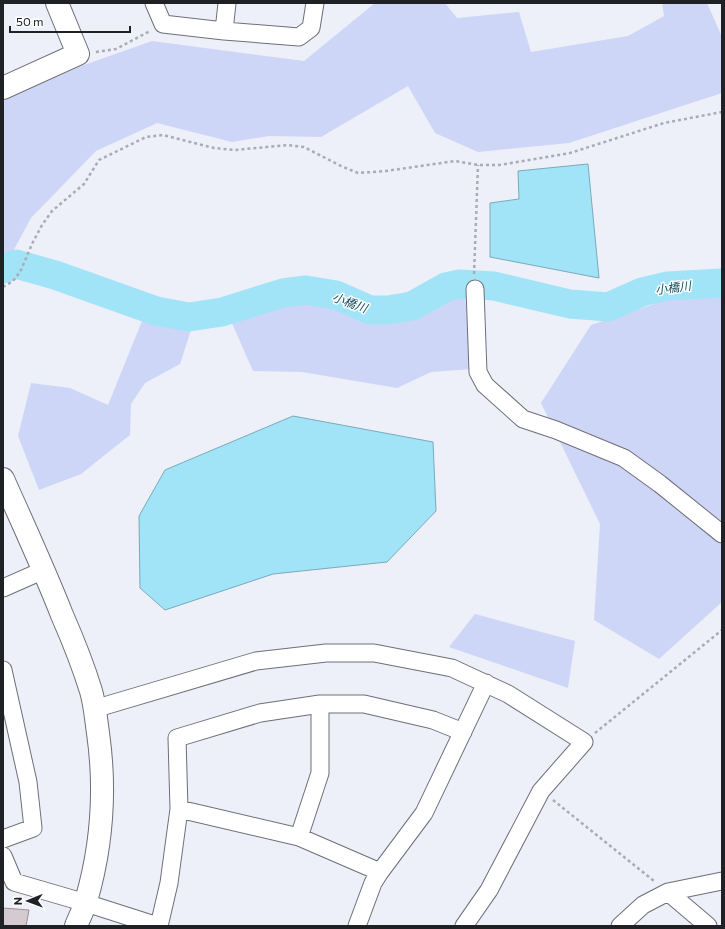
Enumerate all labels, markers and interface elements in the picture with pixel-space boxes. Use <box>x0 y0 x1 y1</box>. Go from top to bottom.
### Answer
scale bar <box>10 8 130 34</box>
text: 50 m <box>16 14 44 28</box>
water label: 小橋川 <box>654 278 694 296</box>
water label: 小橋川 <box>331 289 371 315</box>
north arrow <box>8 881 48 921</box>
text: N <box>11 897 24 905</box>

